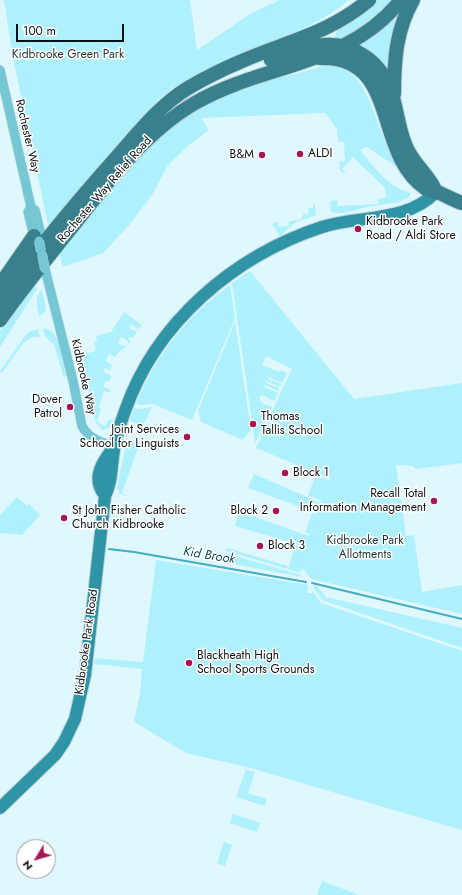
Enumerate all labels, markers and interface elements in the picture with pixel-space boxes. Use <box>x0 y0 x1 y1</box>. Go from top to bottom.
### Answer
scale bar <box>18 16 126 42</box>
text: 100 m <box>23 22 56 40</box>
park label: Kidbrooke Green Park <box>12 48 124 62</box>
street label: Rochester Way <box>12 98 42 174</box>
street label: Rochester Way Relief Road <box>55 134 155 246</box>
place label: ALDI <box>308 147 332 161</box>
place label: B&M <box>229 148 254 162</box>
marker: ALDI <box>295 149 305 159</box>
marker: B&M <box>257 150 267 160</box>
place label: Kidbrooke Park Road / Aldi Store <box>366 215 456 243</box>
marker: Kidbrooke Park Road / Aldi Store <box>353 224 363 234</box>
street label: Kidbrooke Way <box>67 338 99 416</box>
place label: Dover Patrol <box>32 393 62 421</box>
marker: Dover Patrol <box>65 402 75 412</box>
place label: Thomas Tallis School <box>261 410 323 438</box>
marker: Thomas Tallis School <box>248 419 258 429</box>
place label: Joint Services School for Linguists <box>80 423 179 451</box>
marker: Joint Services School for Linguists <box>182 432 192 442</box>
place label: Block 1 <box>293 466 329 480</box>
marker: Block 1 <box>280 468 290 478</box>
place label: Recall Total Information Management <box>300 487 426 515</box>
marker: Recall Total Information Management <box>429 496 439 506</box>
place label: St John Fisher Catholic Church Kidbrooke <box>72 504 186 532</box>
place label: Block 2 <box>231 504 268 518</box>
marker: Block 2 <box>271 506 281 516</box>
marker: St John Fisher Catholic Church Kidbrooke <box>59 513 69 523</box>
park label: Kidbrooke Park Allotments <box>327 534 403 562</box>
place label: Block 3 <box>268 539 305 553</box>
marker: Block 3 <box>255 541 265 551</box>
water label: Kid Brook <box>182 544 236 568</box>
street label: Kidbrooke Park Road <box>72 588 102 696</box>
place label: Blackheath High School Sports Grounds <box>197 649 315 677</box>
marker: Blackheath High School Sports Grounds <box>184 658 194 668</box>
north arrow <box>16 839 56 879</box>
text: N <box>18 857 36 874</box>

